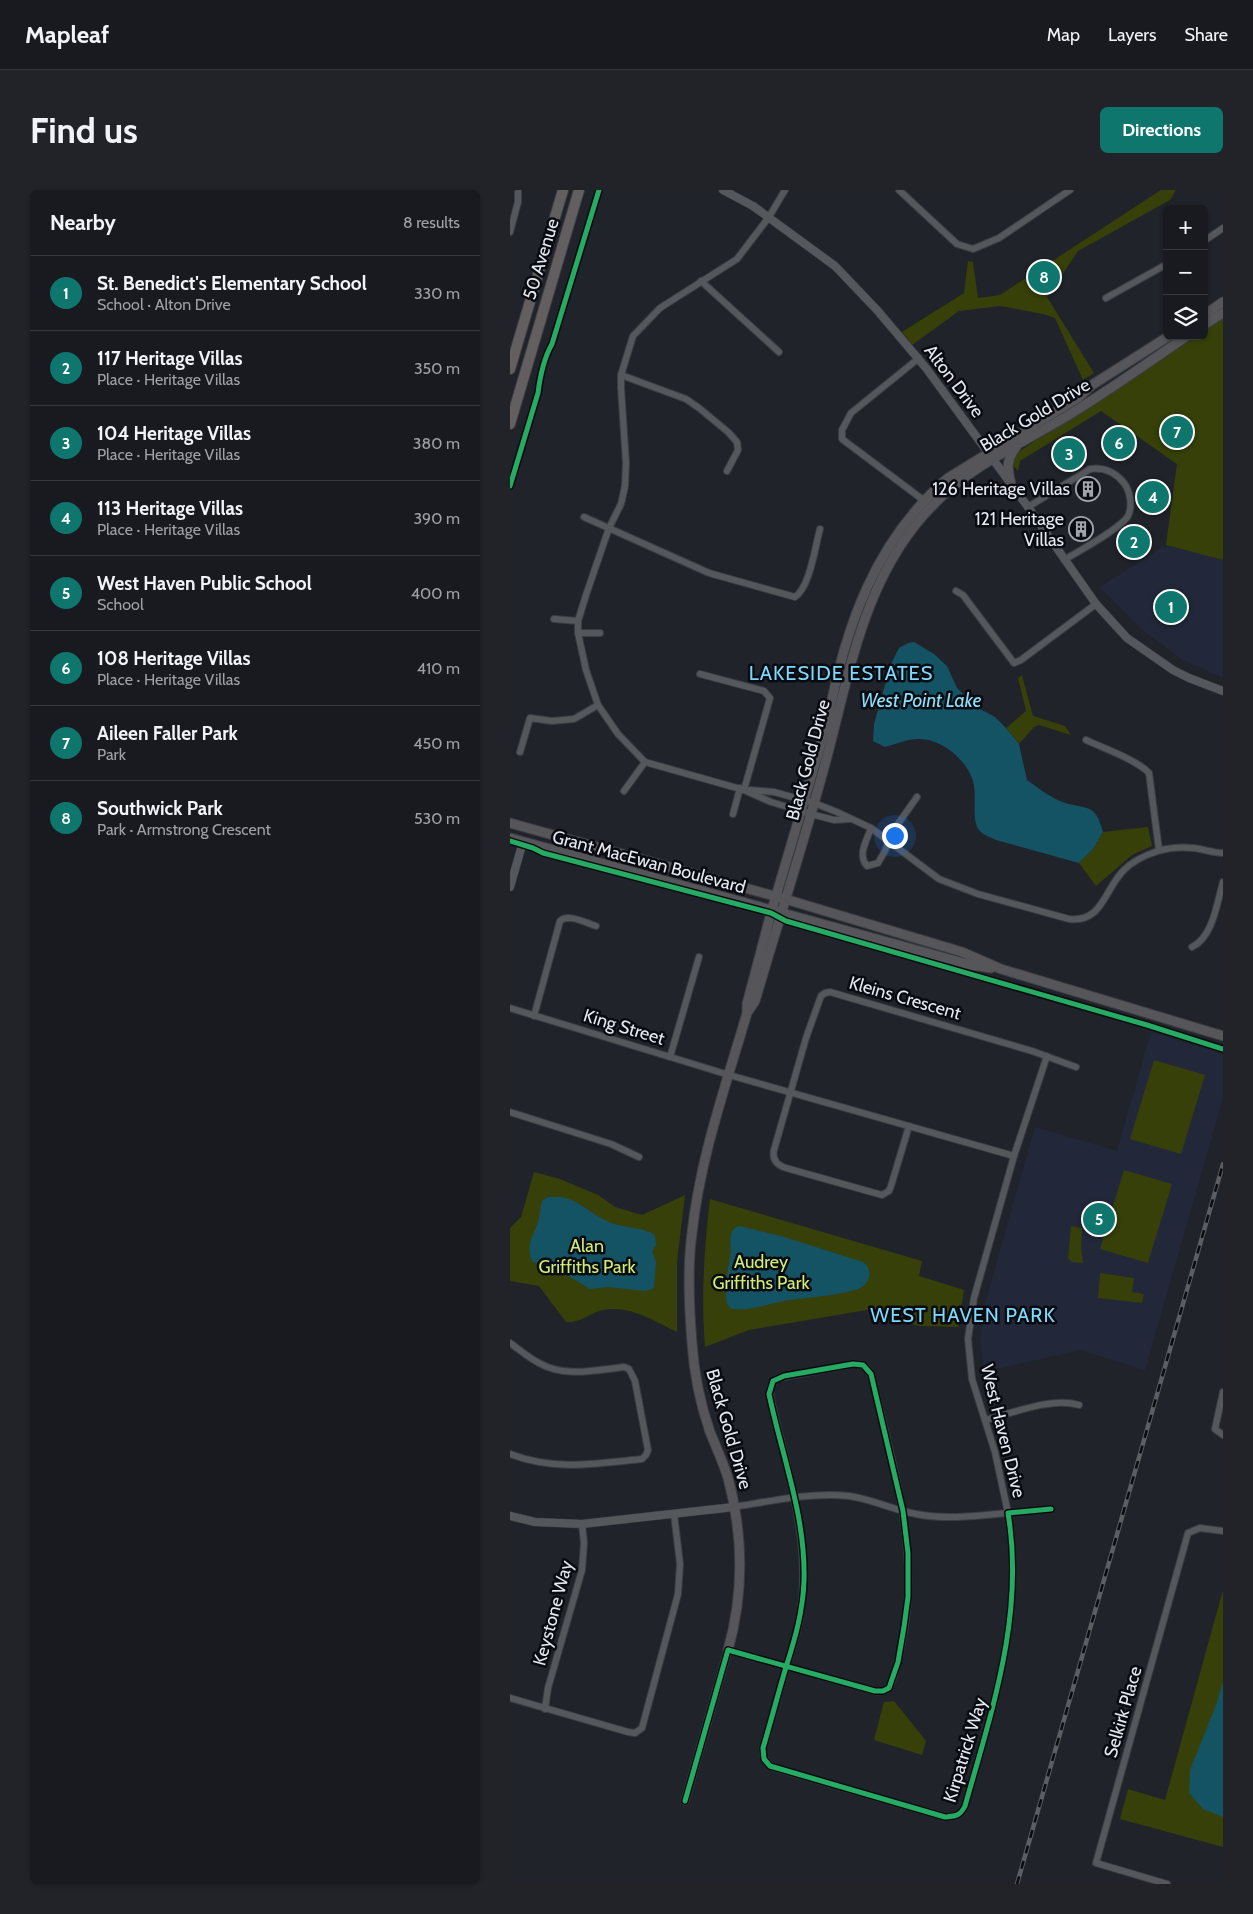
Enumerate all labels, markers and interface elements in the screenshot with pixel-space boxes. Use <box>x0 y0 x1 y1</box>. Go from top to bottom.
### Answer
text: Mapleaf <box>25 20 109 49</box>
text: Map <box>1047 24 1080 46</box>
text: Layers <box>1108 24 1157 46</box>
text: Share <box>1185 24 1228 46</box>
button: Directions <box>1100 107 1223 153</box>
text: Find us <box>30 109 138 152</box>
map controls <box>1163 205 1208 340</box>
button: + <box>1163 205 1208 250</box>
text: Nearby <box>50 210 116 235</box>
text: 8 results <box>403 213 460 232</box>
street label: 50 Avenue <box>518 216 564 302</box>
button: − <box>1163 250 1208 295</box>
pin: 8 <box>1028 258 1060 296</box>
text: St. Benedict's Elementary School <box>97 272 367 295</box>
text: 1 <box>63 284 69 303</box>
text: 330 m <box>414 284 460 303</box>
text: School · Alton Drive <box>97 295 231 314</box>
button: layers <box>1163 295 1208 340</box>
street label: Alton Drive <box>919 340 989 422</box>
text: 117 Heritage Villas <box>97 347 242 370</box>
text: 2 <box>62 359 70 378</box>
text: 350 m <box>414 359 460 378</box>
text: Place · Heritage Villas <box>97 370 240 389</box>
street label: Black Gold Drive <box>976 374 1094 456</box>
pin: 7 <box>1161 413 1193 451</box>
text: 104 Heritage Villas <box>97 422 251 445</box>
pin: 6 <box>1103 424 1135 462</box>
text: 3 <box>62 434 70 453</box>
text: 380 m <box>413 434 460 453</box>
pin: 3 <box>1053 435 1085 473</box>
text: Place · Heritage Villas <box>97 445 240 464</box>
building icon: 126 Heritage Villas <box>1075 476 1101 502</box>
place label: 126 Heritage Villas <box>932 478 1070 500</box>
pin: 4 <box>1137 478 1169 516</box>
text: 113 Heritage Villas <box>97 497 243 520</box>
place label: 121 Heritage Villas <box>975 508 1064 551</box>
text: 4 <box>61 509 71 528</box>
text: 390 m <box>413 509 460 528</box>
building icon: 121 Heritage Villas <box>1068 516 1094 542</box>
text: Place · Heritage Villas <box>97 520 240 539</box>
pin: 2 <box>1118 523 1150 561</box>
text: West Haven Public School <box>97 572 312 595</box>
text: 5 <box>62 584 70 603</box>
text: 400 m <box>411 584 460 603</box>
pin: 1 <box>1155 588 1187 626</box>
text: School <box>97 595 144 614</box>
text: 108 Heritage Villas <box>97 647 251 670</box>
text: 6 <box>62 659 71 678</box>
text: 410 m <box>417 659 460 678</box>
district label: LAKESIDE ESTATES <box>749 661 933 685</box>
text: Place · Heritage Villas <box>97 670 240 689</box>
water label: West Point Lake <box>861 689 982 712</box>
street label: Black Gold Drive <box>781 697 835 823</box>
text: Aileen Faller Park <box>97 722 238 745</box>
text: 7 <box>62 734 70 753</box>
text: 450 m <box>413 734 460 753</box>
text: Park <box>97 745 126 764</box>
text: Southwick Park <box>97 797 223 820</box>
text: 8 <box>61 809 71 828</box>
text: 530 m <box>414 809 460 828</box>
text: Park · Armstrong Crescent <box>97 820 271 839</box>
your location <box>882 823 908 849</box>
street label: Grant MacEwan Boulevard <box>550 826 748 898</box>
street label: Kleins Crescent <box>847 972 963 1024</box>
street label: King Street <box>581 1004 667 1050</box>
pin: 5 <box>1083 1200 1115 1238</box>
park label: Alan Griffiths Park <box>539 1235 636 1278</box>
park label: Audrey Griffiths Park <box>713 1251 810 1294</box>
district label: WEST HAVEN PARK <box>870 1303 1056 1327</box>
street label: West Haven Drive <box>976 1362 1030 1500</box>
street label: Black Gold Drive <box>701 1366 757 1492</box>
street label: Keystone Way <box>528 1558 578 1668</box>
street label: Selkirk Place <box>1099 1664 1147 1760</box>
street label: Kirpatrick Way <box>939 1695 991 1805</box>

